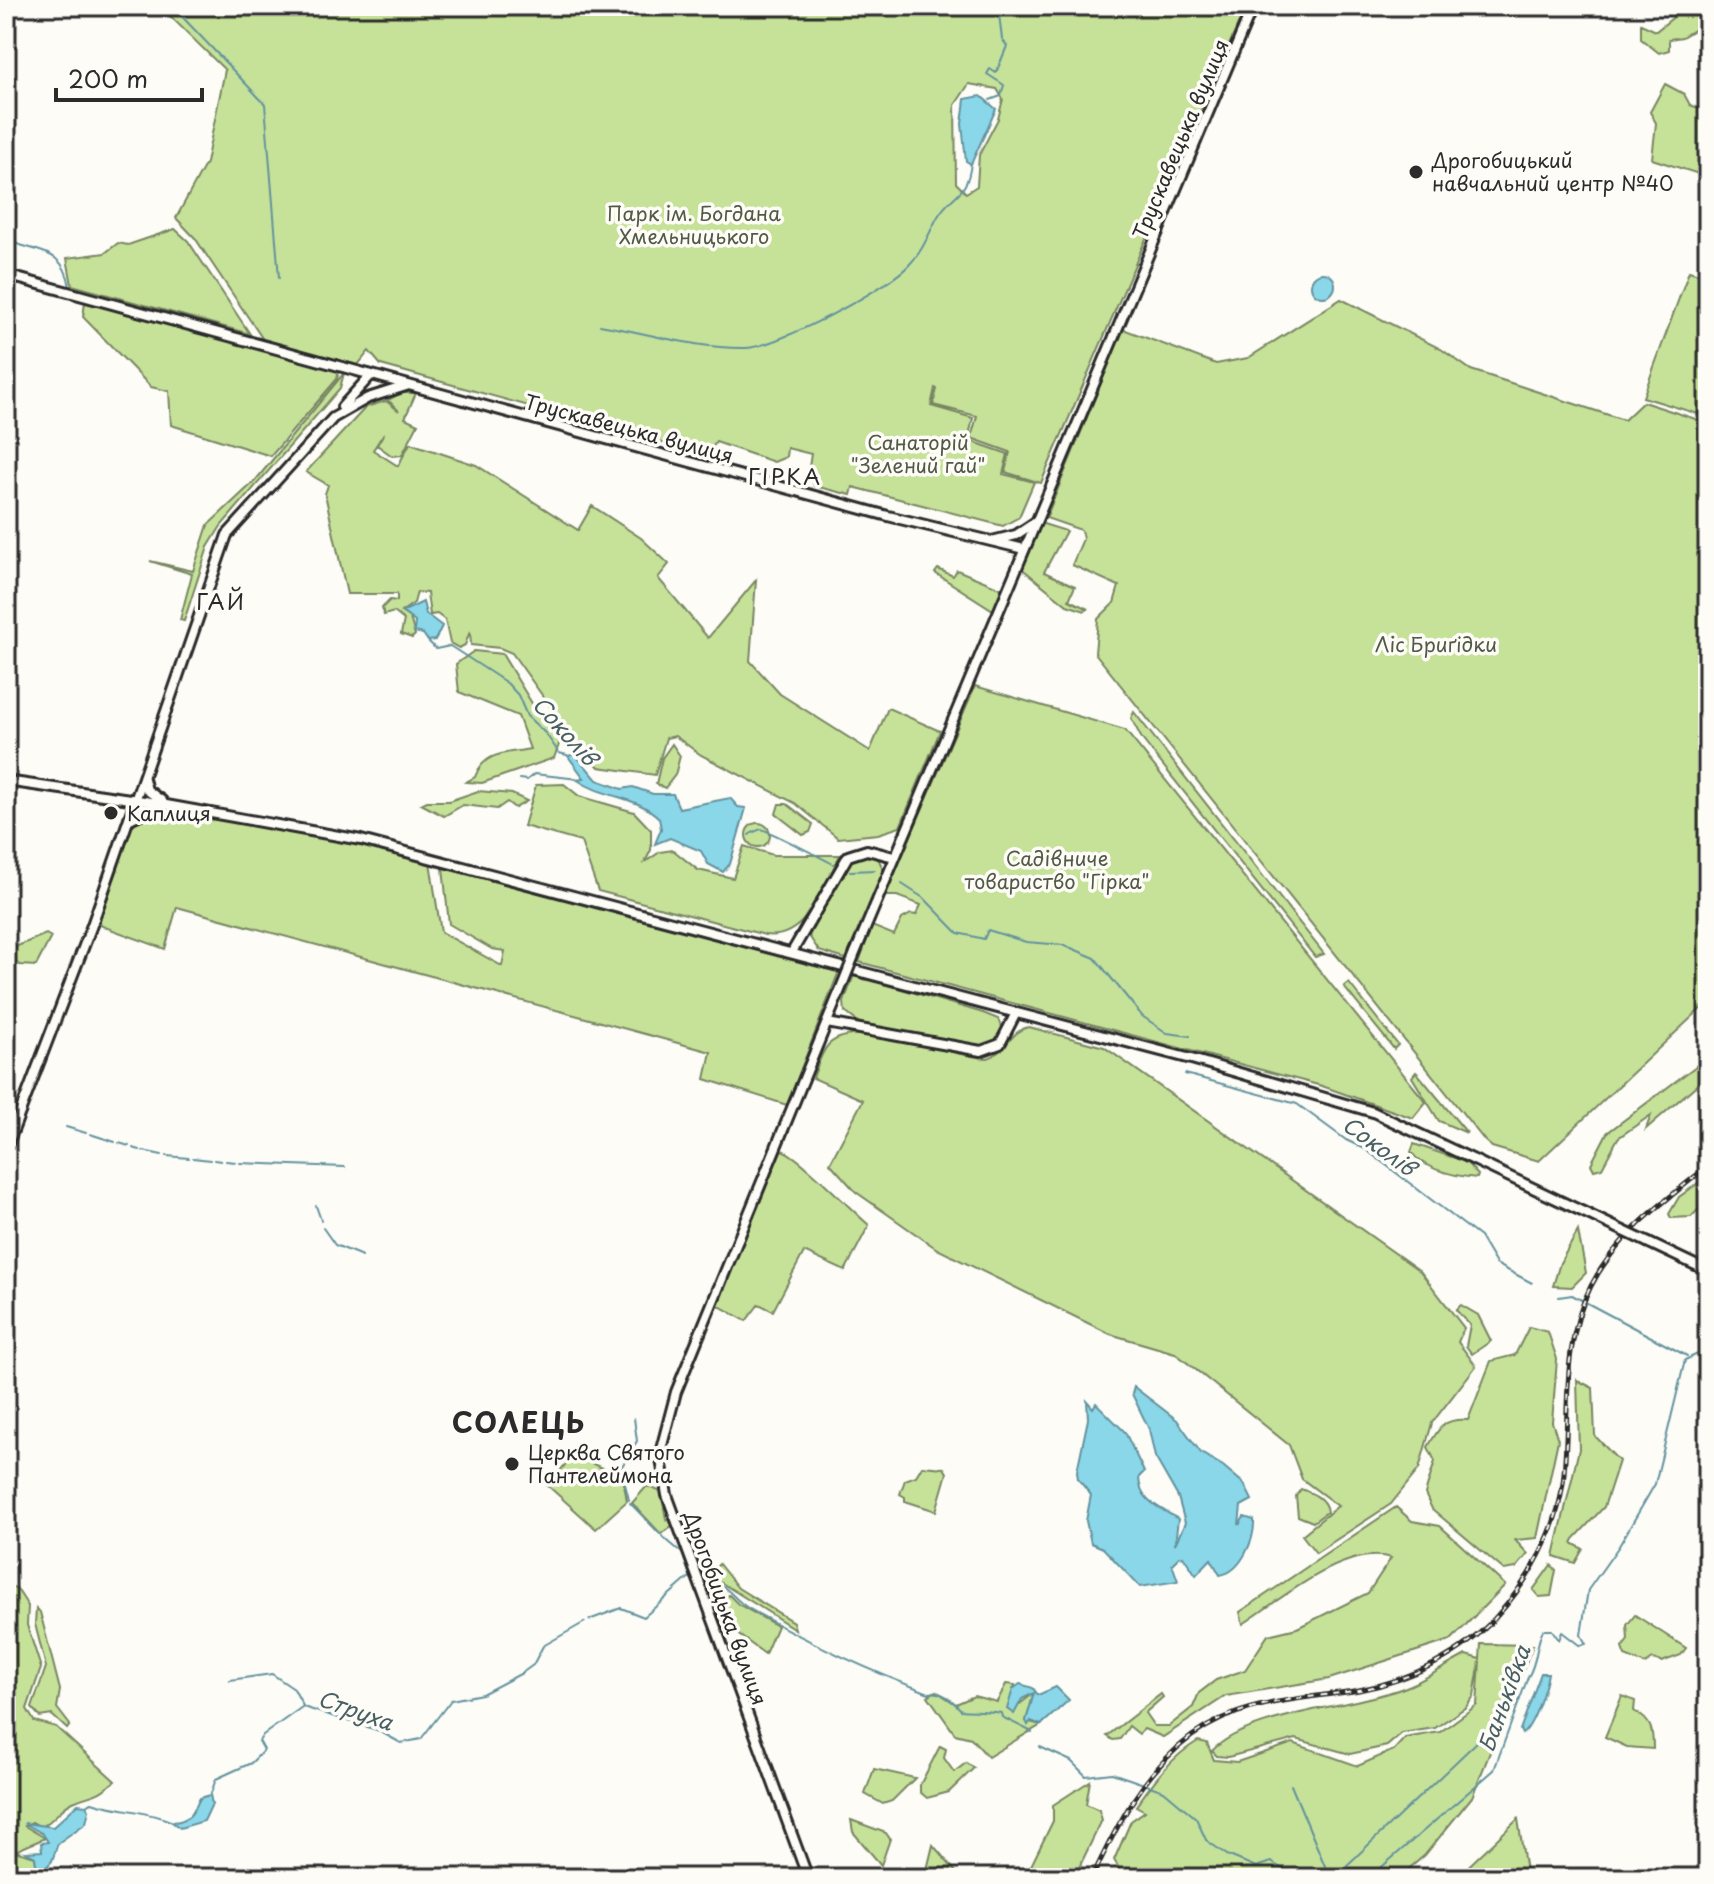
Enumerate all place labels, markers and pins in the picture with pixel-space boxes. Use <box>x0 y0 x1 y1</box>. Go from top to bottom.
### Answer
place label: Дрогобицький навчальний центр №40 <box>1431 145 1674 198</box>
marker: Дрогобицький навчальний центр №40 <box>1407 163 1425 181</box>
place label: Каплиця <box>127 798 211 828</box>
marker: Каплиця <box>102 804 120 822</box>
place label: Церква Святого Пантелеймона <box>528 1437 685 1490</box>
marker: Церква Святого Пантелеймона <box>503 1455 521 1473</box>

